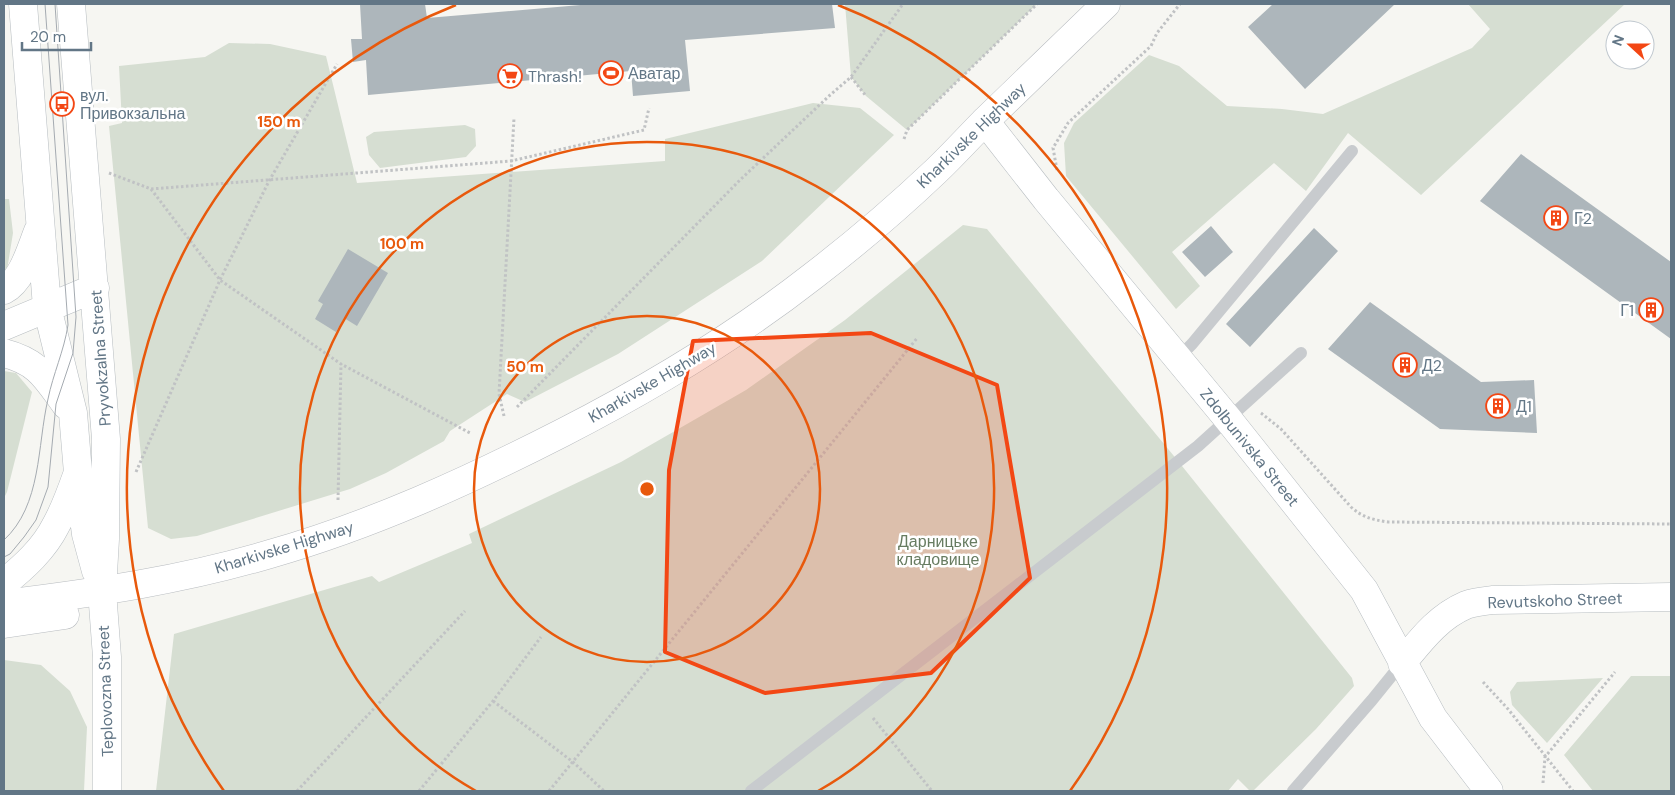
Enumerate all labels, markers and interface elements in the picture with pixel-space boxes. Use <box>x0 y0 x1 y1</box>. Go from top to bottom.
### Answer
scale bar <box>22 20 91 52</box>
north arrow <box>1605 20 1655 70</box>
text: 20 m <box>30 27 66 47</box>
text: N <box>1608 32 1628 48</box>
sports icon: Аватар <box>598 60 624 86</box>
supermarket icon: Thrash! <box>497 63 523 89</box>
place label: Аватар <box>628 63 681 84</box>
place label: Thrash! <box>528 66 582 87</box>
street label: Kharkivske Highway <box>912 78 1031 193</box>
place label: вул. Привокзальна <box>80 85 185 124</box>
bus stop icon: вул. Привокзальна <box>49 91 75 117</box>
text: 150 m <box>258 112 301 132</box>
building icon: Г2 <box>1543 205 1569 231</box>
place label: Г2 <box>1574 208 1592 229</box>
text: 100 m <box>380 234 424 254</box>
street label: Pryvokzalna Street <box>85 289 116 427</box>
building icon: Г1 <box>1638 297 1664 323</box>
place label: Г1 <box>1620 300 1634 321</box>
street label: Kharkivske Highway <box>585 337 720 428</box>
building icon: Д2 <box>1392 352 1418 378</box>
place label: Д2 <box>1422 355 1442 376</box>
text: 50 m <box>506 357 544 377</box>
street label: Zdolbunivska Street <box>1195 384 1304 511</box>
building icon: Д1 <box>1485 393 1511 419</box>
place label: Д1 <box>1516 396 1532 417</box>
centre of rings <box>638 480 656 498</box>
street label: Kharkivske Highway <box>212 516 356 579</box>
park label: Дарницьке кладовище <box>897 531 980 570</box>
street label: Revutskoho Street <box>1487 588 1623 613</box>
street label: Teplovozna Street <box>93 625 118 757</box>

